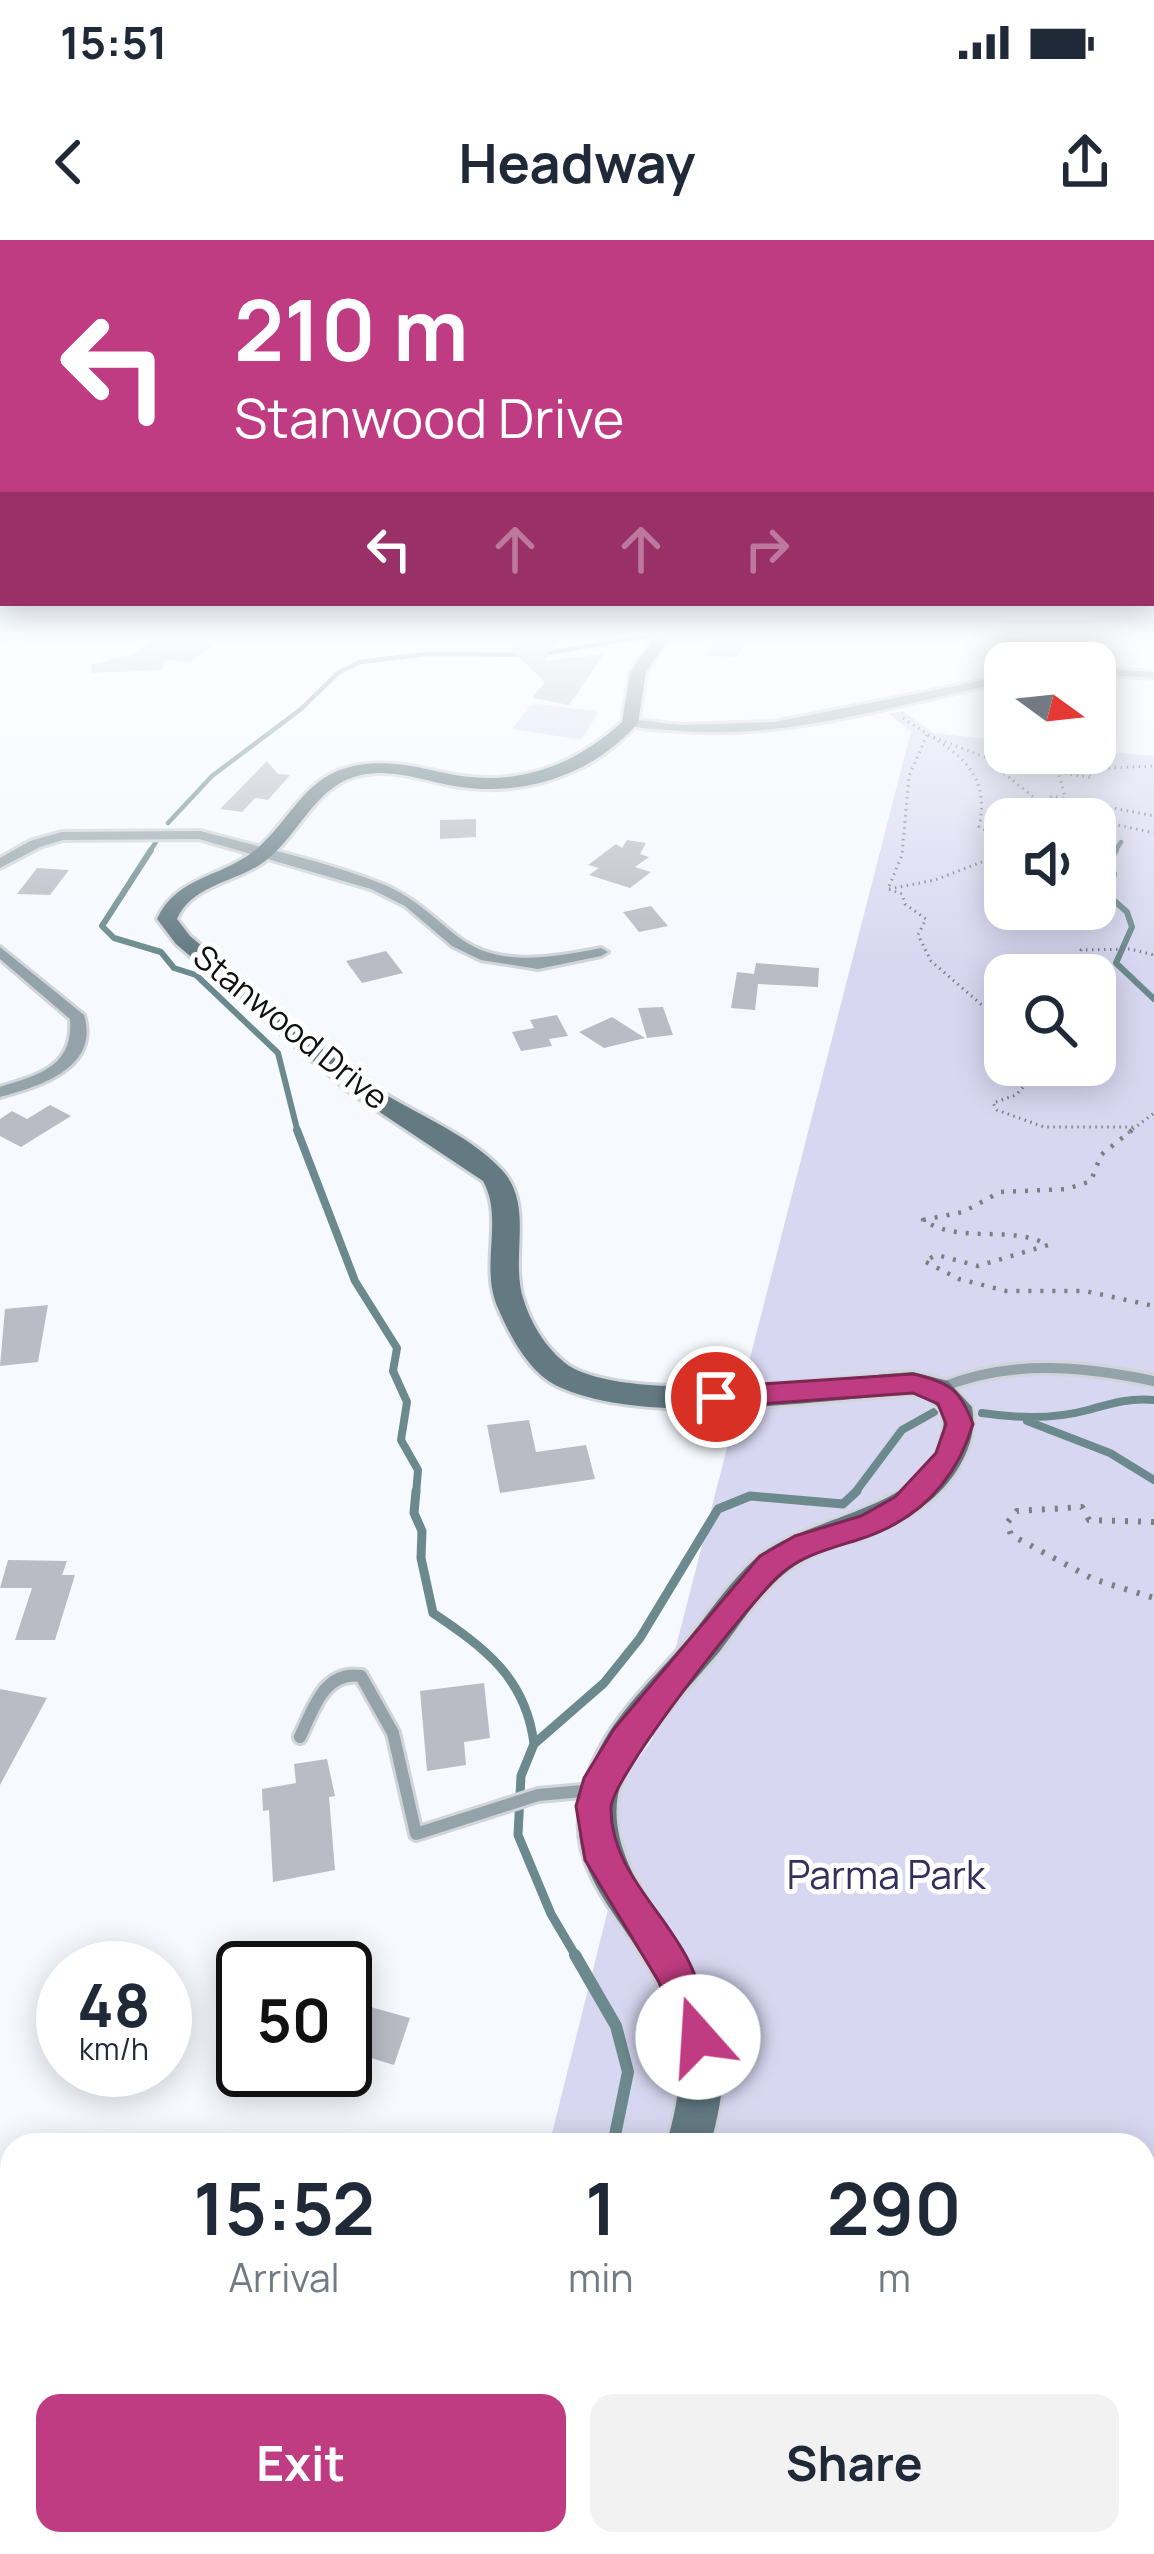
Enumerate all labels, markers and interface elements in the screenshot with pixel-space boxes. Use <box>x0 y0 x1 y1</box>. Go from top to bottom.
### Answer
text: 15:51 <box>60 11 168 73</box>
text: Headway <box>459 125 695 199</box>
icon: back <box>36 129 102 195</box>
icon: share <box>1052 129 1118 195</box>
text: 210 m <box>234 271 468 386</box>
icon: left <box>36 288 192 444</box>
text: Stanwood Drive <box>234 380 624 454</box>
icon: left <box>356 516 422 582</box>
icon: ahead <box>482 516 548 582</box>
icon: ahead <box>608 516 674 582</box>
icon: right <box>734 516 800 582</box>
north arrow <box>984 642 1116 774</box>
map controls <box>984 642 1116 1086</box>
button: sound <box>984 798 1116 930</box>
street label: Stanwood Drive <box>184 934 398 1119</box>
button: search <box>984 954 1116 1086</box>
pin <box>665 1346 767 1448</box>
icon: arrive <box>683 1364 749 1430</box>
park label: Parma Park <box>787 1847 987 1901</box>
speed limit sign: 50 <box>216 1941 372 2097</box>
text: 48 <box>77 1963 151 2045</box>
position arrow <box>635 1974 761 2100</box>
text: km/h <box>79 2028 149 2069</box>
text: 15:52 <box>193 2158 375 2257</box>
text: 1 <box>585 2158 617 2257</box>
text: 290 <box>827 2158 962 2257</box>
text: Arrival <box>228 2250 340 2304</box>
text: min <box>568 2250 633 2304</box>
text: m <box>878 2250 911 2304</box>
button: Exit <box>36 2394 566 2532</box>
button: Share <box>590 2394 1119 2532</box>

